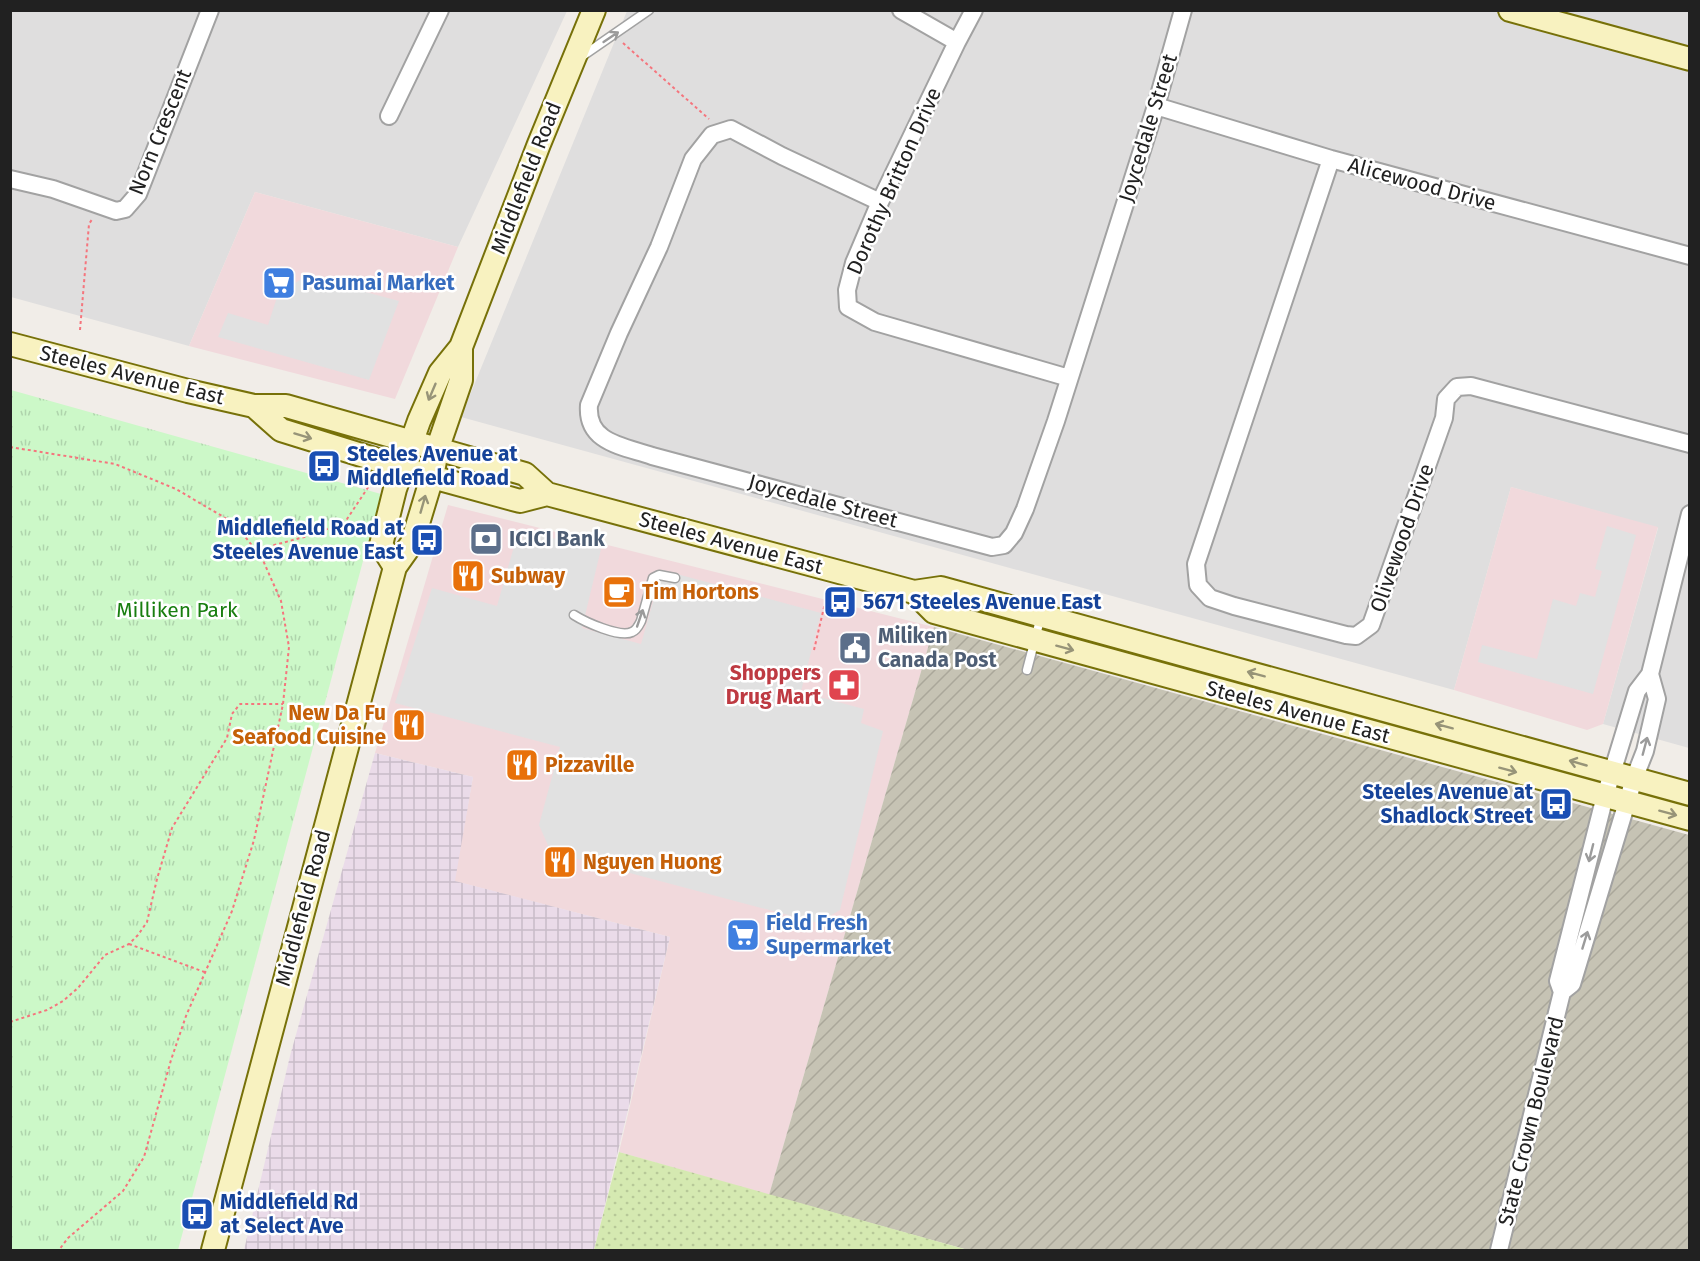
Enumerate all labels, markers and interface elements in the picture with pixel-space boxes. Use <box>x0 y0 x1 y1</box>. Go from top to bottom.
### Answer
one-way arrow <box>602 30 619 42</box>
street label: Joycedale Street <box>1113 50 1183 205</box>
street label: Norn Crescent <box>123 65 197 199</box>
street label: Dorothy Britton Drive <box>841 83 947 279</box>
street label: Middlefield Road <box>485 98 567 258</box>
street label: Alicewood Drive <box>1345 152 1499 216</box>
supermarket icon: Pasumai Market <box>261 265 297 301</box>
place label: Pasumai Market <box>302 270 455 296</box>
street label: Steeles Avenue East <box>37 339 227 411</box>
one-way arrow <box>426 383 437 401</box>
one-way arrow <box>293 432 312 443</box>
place label: Steeles Avenue at Middlefield Road <box>347 441 519 491</box>
bus stop icon: Steeles Avenue at Middlefield Road <box>306 448 342 484</box>
street label: Olivewood Drive <box>1364 460 1440 616</box>
street label: Joycedale Street <box>745 469 901 534</box>
one-way arrow <box>418 495 429 514</box>
street label: Steeles Avenue East <box>636 506 826 580</box>
place label: Middlefield Road at Steeles Avenue East <box>213 515 405 565</box>
bank icon: ICICI Bank <box>468 521 504 557</box>
bus stop icon: Middlefield Road at Steeles Avenue East <box>409 522 445 558</box>
place label: ICICI Bank <box>509 526 605 552</box>
restaurant icon: Subway <box>450 558 486 594</box>
place label: Subway <box>491 563 565 589</box>
cafe icon: Tim Hortons <box>601 574 637 610</box>
place label: Tim Hortons <box>642 579 759 605</box>
bus stop icon: 5671 Steeles Avenue East <box>822 584 858 620</box>
place label: 5671 Steeles Avenue East <box>863 589 1102 615</box>
park label: Milliken Park <box>116 597 238 623</box>
one-way arrow <box>636 610 647 628</box>
place label: Miliken Canada Post <box>878 623 997 673</box>
public building icon: Miliken Canada Post <box>837 630 873 666</box>
one-way arrow <box>1055 642 1074 654</box>
place label: Shoppers Drug Mart <box>726 660 822 710</box>
pharmacy icon: Shoppers Drug Mart <box>826 667 862 703</box>
one-way arrow <box>1247 668 1266 680</box>
street label: Steeles Avenue East <box>1203 675 1393 749</box>
place label: New Da Fu Seafood Cuisine <box>232 700 386 750</box>
restaurant icon: New Da Fu Seafood Cuisine <box>391 707 427 743</box>
one-way arrow <box>1435 720 1454 731</box>
one-way arrow <box>1640 737 1652 756</box>
restaurant icon: Pizzaville <box>504 747 540 783</box>
place label: Pizzaville <box>545 752 635 778</box>
one-way arrow <box>1569 757 1588 768</box>
one-way arrow <box>1498 764 1517 776</box>
place label: Steeles Avenue at Shadlock Street <box>1362 779 1534 829</box>
bus stop icon: Steeles Avenue at Shadlock Street <box>1538 786 1574 822</box>
one-way arrow <box>1658 807 1677 819</box>
street label: Middlefield Road <box>270 827 336 989</box>
one-way arrow <box>1584 843 1596 862</box>
restaurant icon: Nguyen Huong <box>542 844 578 880</box>
place label: Nguyen Huong <box>583 849 722 875</box>
place label: Field Fresh Supermarket <box>766 910 892 960</box>
supermarket icon: Field Fresh Supermarket <box>725 917 761 953</box>
one-way arrow <box>1580 931 1591 950</box>
street label: State Crown Boulevard <box>1492 1014 1570 1228</box>
place label: Middlefield Rd at Select Ave <box>220 1189 358 1239</box>
bus stop icon: Middlefield Rd at Select Ave <box>179 1196 215 1232</box>

